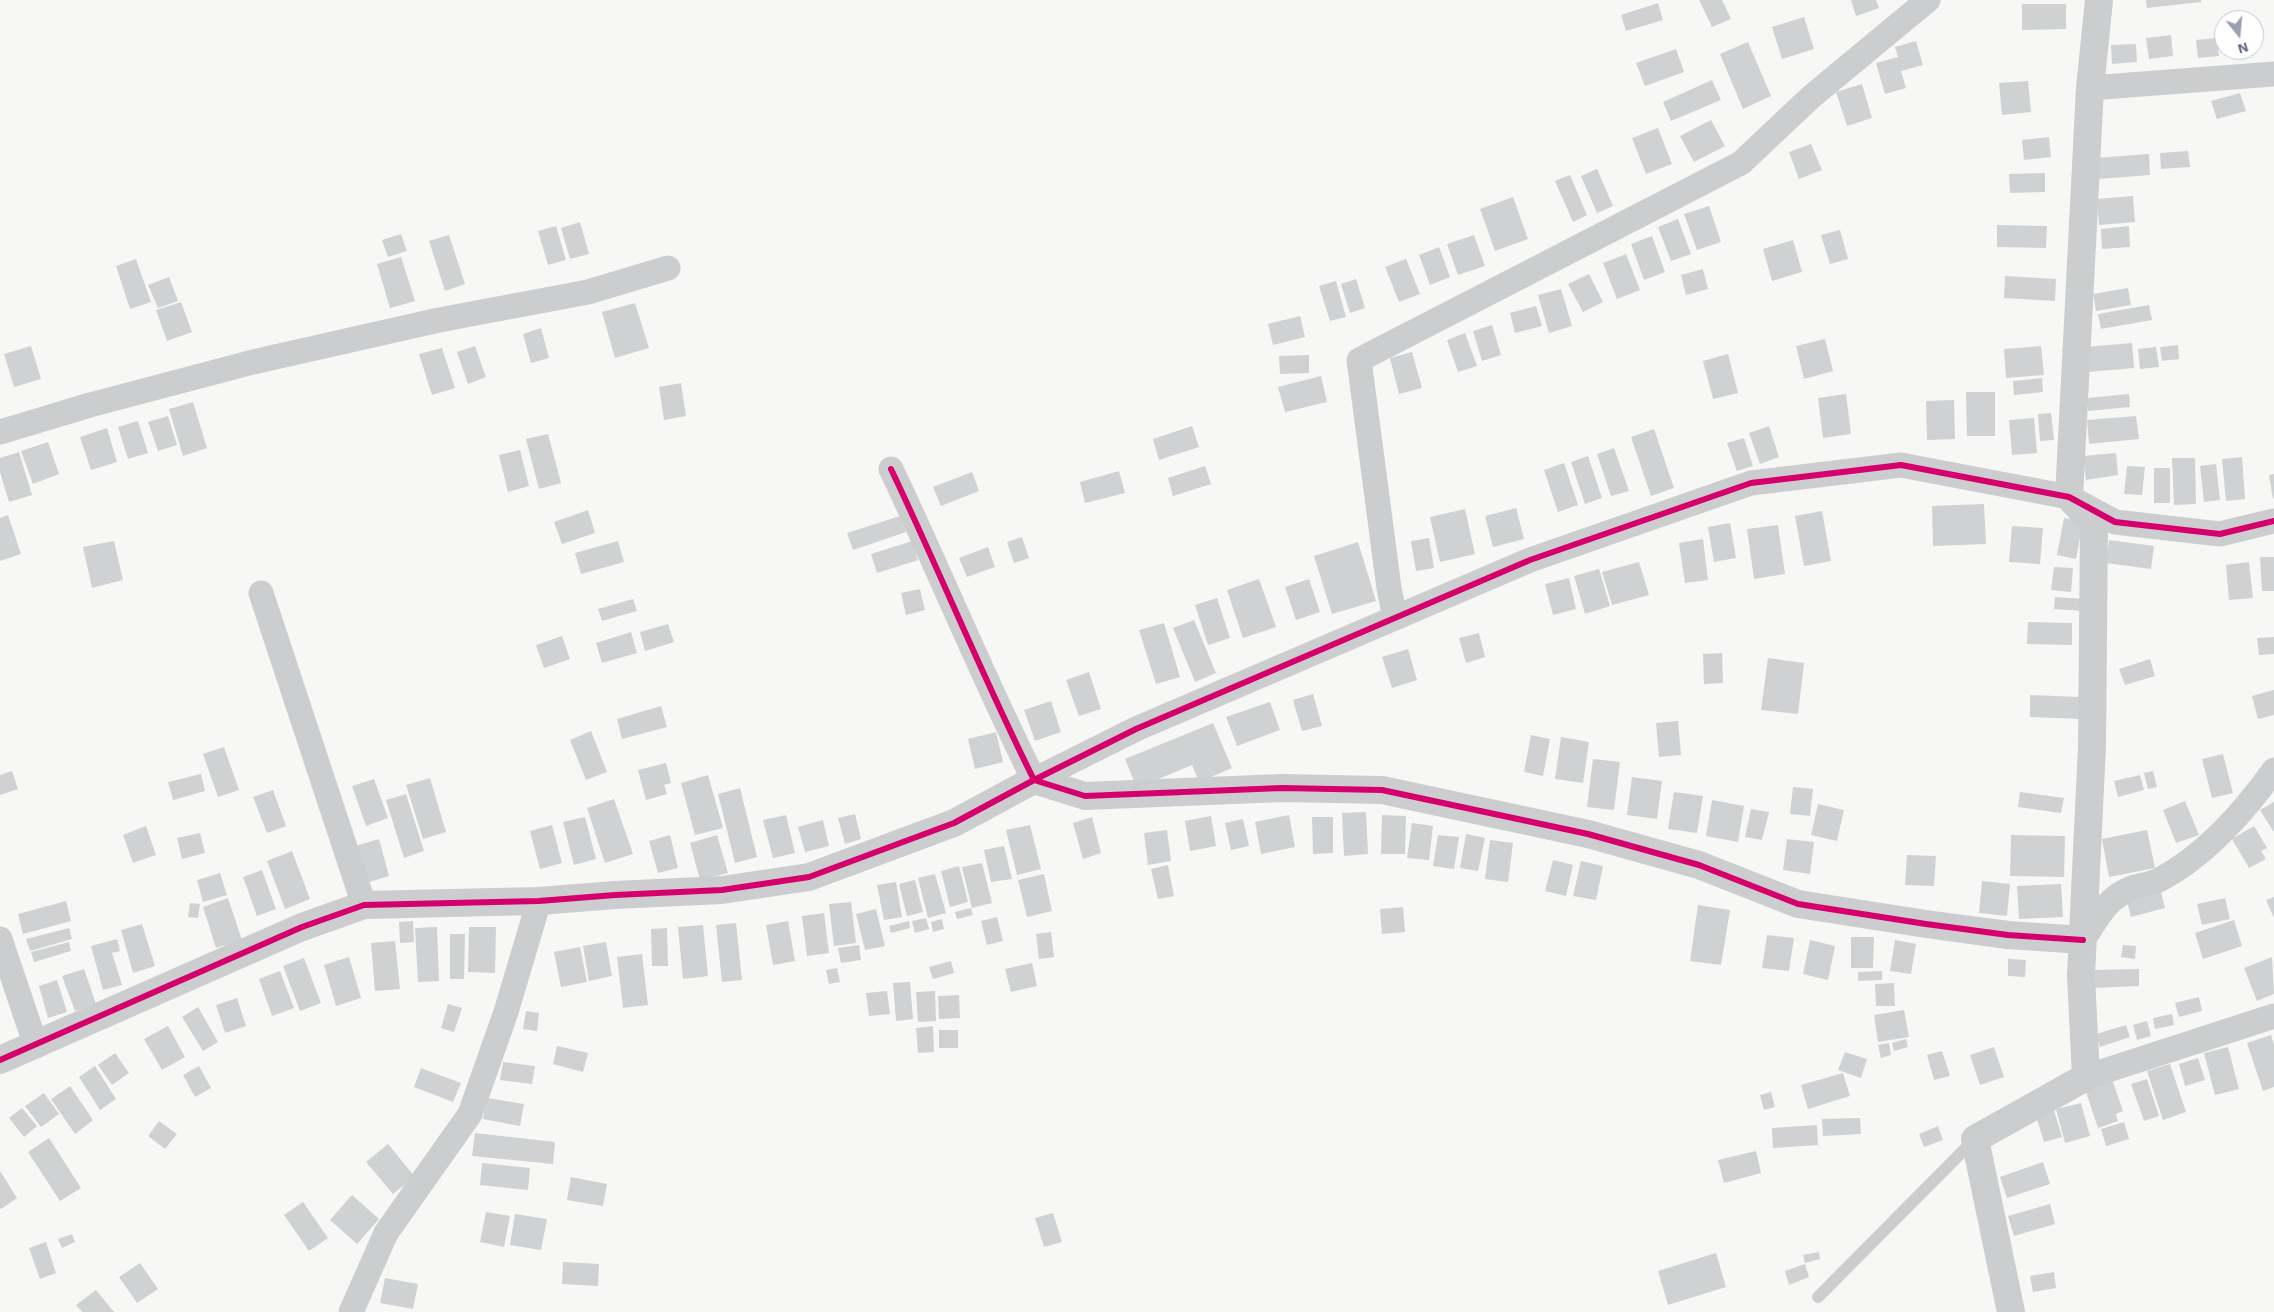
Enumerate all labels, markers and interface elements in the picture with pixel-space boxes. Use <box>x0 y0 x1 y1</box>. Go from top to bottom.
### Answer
north arrow <box>2214 10 2264 60</box>
text: N <box>2236 39 2250 58</box>

